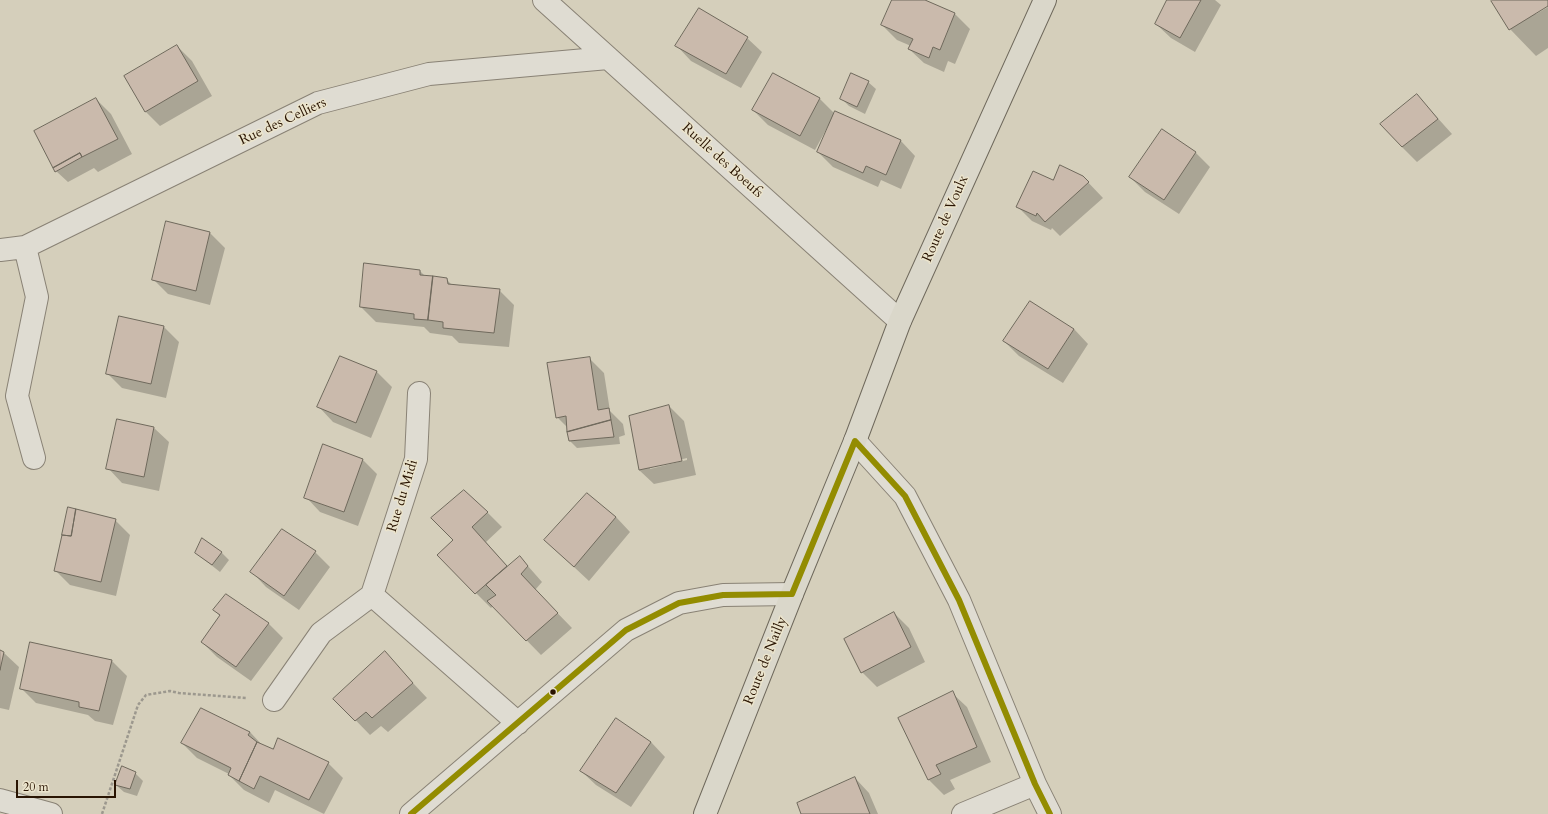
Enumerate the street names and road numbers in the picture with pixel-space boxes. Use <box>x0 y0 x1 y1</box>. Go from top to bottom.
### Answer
street label: Rue des Celliers <box>237 95 329 149</box>
street label: Ruelle des Boeufs <box>678 120 766 202</box>
street label: Route de Voulx <box>919 173 973 265</box>
street label: Rue du Midi <box>384 458 422 534</box>
street label: Route de Nailly <box>741 615 791 707</box>

